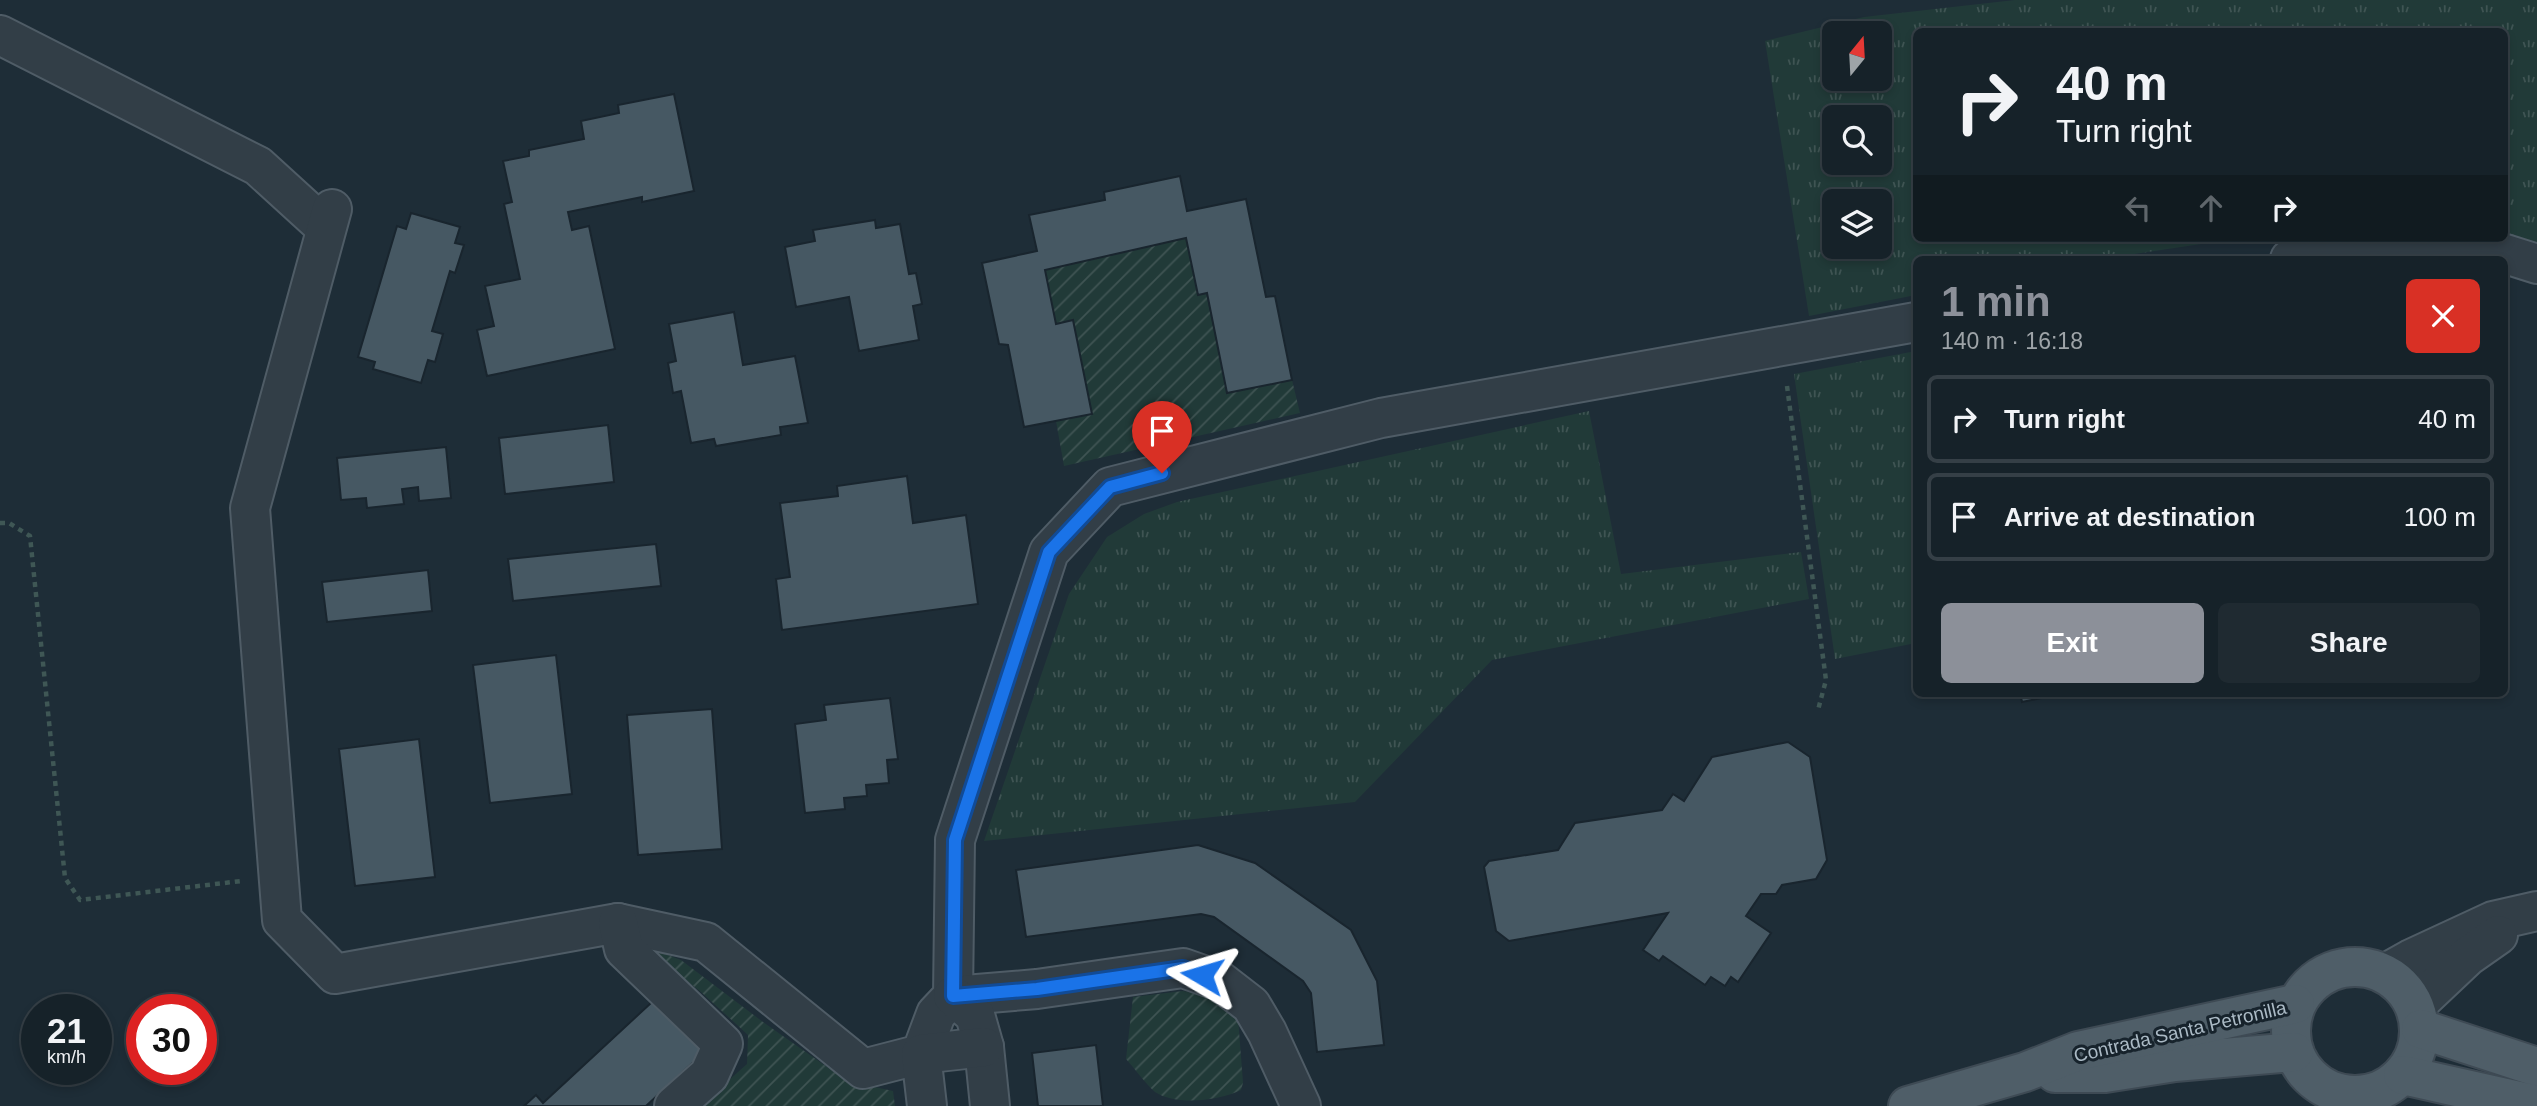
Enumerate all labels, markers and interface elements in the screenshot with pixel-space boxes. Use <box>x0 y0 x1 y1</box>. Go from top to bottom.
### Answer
north arrow <box>1822 21 1892 91</box>
map controls <box>1822 21 1892 259</box>
icon: right <box>1941 56 2032 147</box>
text: 40 m <box>2056 56 2168 110</box>
button: search <box>1822 105 1892 175</box>
text: Turn right <box>2056 113 2192 149</box>
button: layers <box>1822 189 1892 259</box>
icon: left <box>2119 189 2157 227</box>
icon: ahead <box>2192 189 2230 227</box>
icon: right <box>2265 189 2303 227</box>
text: 1 min <box>1941 278 2051 325</box>
button: close <box>2406 279 2480 353</box>
text: 140 m · 16:18 <box>1941 328 2083 354</box>
icon: right <box>1945 400 1983 438</box>
pin <box>1132 401 1192 473</box>
text: Turn right <box>2004 404 2125 434</box>
text: 40 m <box>2418 404 2476 434</box>
icon: arrive <box>1143 412 1181 450</box>
icon: arrive <box>1945 498 1983 536</box>
text: Arrive at destination <box>2004 502 2255 532</box>
text: 100 m <box>2404 502 2476 532</box>
button: Exit <box>1941 603 2204 683</box>
button: Share <box>2218 603 2480 683</box>
position arrow <box>1165 938 1239 1012</box>
speed limit sign: 30 <box>126 994 217 1085</box>
street label: Contrada Santa Petronilla <box>2072 997 2289 1066</box>
text: 21 <box>47 1011 86 1050</box>
text: km/h <box>47 1047 86 1067</box>

